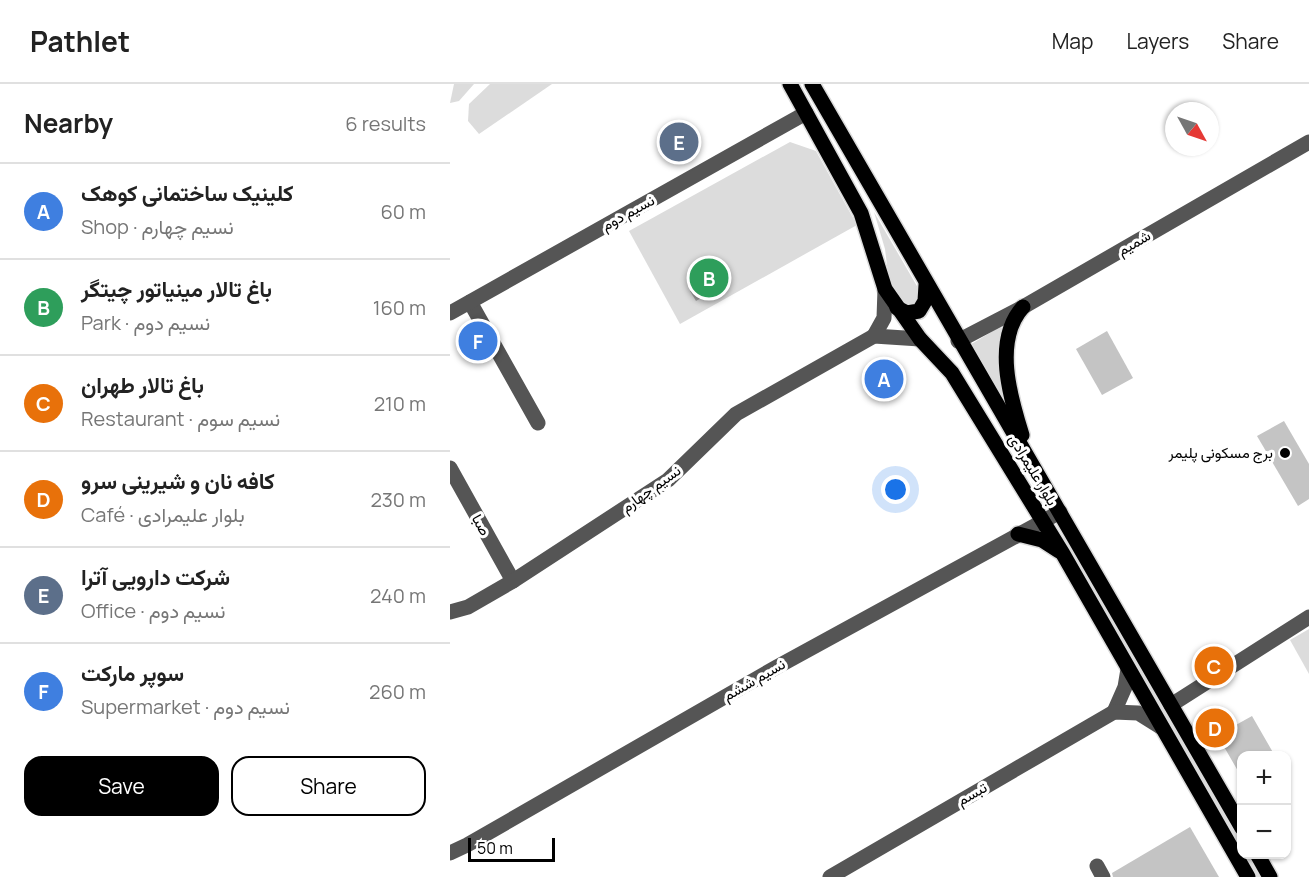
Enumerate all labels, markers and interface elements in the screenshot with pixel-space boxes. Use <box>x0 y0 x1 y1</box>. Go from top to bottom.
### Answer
text: Pathlet <box>30 22 130 60</box>
text: Map <box>1052 27 1093 55</box>
text: Layers <box>1126 27 1189 55</box>
text: Share <box>1222 27 1279 55</box>
north arrow <box>1165 102 1219 156</box>
text: Nearby <box>24 105 113 141</box>
text: 6 results <box>345 110 426 137</box>
pin: E <box>660 120 698 164</box>
text: کلینیک ساختمانی کوهک <box>81 178 294 208</box>
street label: نسیم دوم <box>597 189 658 236</box>
text: A <box>37 198 50 225</box>
text: 60 m <box>380 198 426 225</box>
text: Shop · نسیم چهارم <box>81 213 234 240</box>
street label: شمیم <box>1113 225 1154 261</box>
pin: B <box>690 256 728 300</box>
text: باغ تالار مینیاتور چیتگر <box>81 274 272 304</box>
text: B <box>37 294 50 321</box>
text: 160 m <box>373 294 426 321</box>
text: Park · نسیم دوم <box>81 309 210 336</box>
pin: F <box>459 318 498 364</box>
pin: A <box>864 356 904 402</box>
text: باغ تالار طهران <box>81 370 204 400</box>
text: C <box>36 390 51 417</box>
text: 210 m <box>374 390 426 417</box>
text: Restaurant · نسیم سوم <box>81 405 280 432</box>
street label: بلوار علیمرادی <box>1004 430 1063 509</box>
place label: برج مسکونی پلیمر <box>1167 442 1273 464</box>
marker: برج مسکونی پلیمر <box>1278 446 1292 460</box>
street label: نسیم چهارم <box>617 460 685 517</box>
text: کافه نان و شیرینی سرو <box>81 466 275 496</box>
your location <box>881 475 910 504</box>
text: D <box>36 486 51 513</box>
text: 230 m <box>370 486 426 513</box>
text: Café · بلوار علیمرادی <box>81 501 245 528</box>
street label: صبا <box>467 510 496 539</box>
text: شرکت دارویی آترا <box>81 562 230 592</box>
text: E <box>38 582 49 609</box>
text: 240 m <box>370 582 426 609</box>
text: Office · نسیم دوم <box>81 597 226 624</box>
pin: C <box>1194 644 1233 688</box>
street label: نسیم ششم <box>719 653 789 706</box>
text: سوپر مارکت <box>81 658 184 688</box>
text: F <box>38 678 49 705</box>
text: 260 m <box>369 678 426 705</box>
text: Supermarket · نسیم دوم <box>81 693 290 720</box>
pin: D <box>1196 706 1234 750</box>
map controls <box>1237 751 1291 859</box>
button: + <box>1237 751 1291 805</box>
button: Save <box>24 756 219 816</box>
button: Share <box>231 756 426 816</box>
street label: تبسم <box>953 776 991 811</box>
button: − <box>1237 805 1291 859</box>
scale bar <box>468 835 555 862</box>
text: 50 m <box>477 837 513 859</box>

